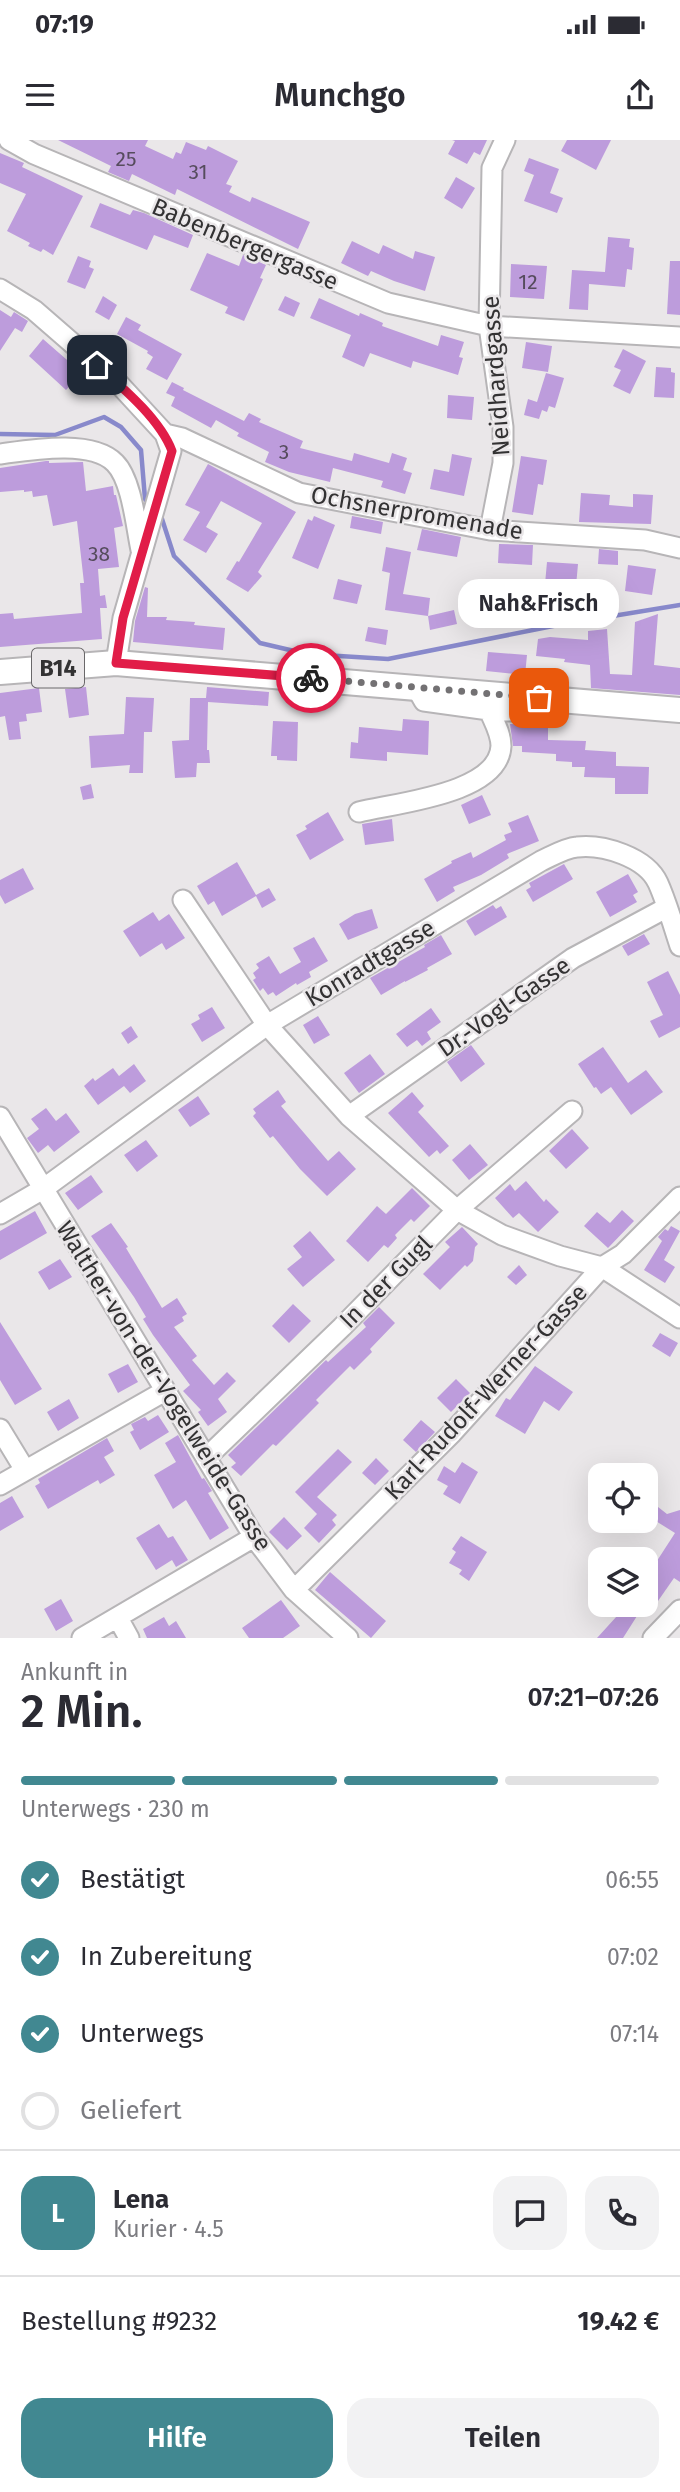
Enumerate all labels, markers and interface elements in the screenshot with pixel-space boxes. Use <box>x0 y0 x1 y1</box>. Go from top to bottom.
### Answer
text: 07:19 <box>35 9 94 40</box>
icon: menu <box>21 76 59 114</box>
text: Munchgo <box>274 76 406 114</box>
icon: share <box>621 76 659 114</box>
house number: 25 <box>116 146 136 172</box>
house number: 31 <box>188 159 208 185</box>
street label: Babenbergergasse <box>148 192 342 296</box>
house number: 12 <box>518 269 538 295</box>
street label: Neidhardgasse <box>476 295 516 457</box>
pin <box>67 335 127 395</box>
icon: home <box>78 346 116 384</box>
house number: 3 <box>279 439 289 465</box>
street label: Ochsnerpromenade <box>309 481 525 545</box>
house number: 38 <box>88 541 110 567</box>
callout: Nah&Frisch <box>458 579 620 628</box>
text: Nah&Frisch <box>479 589 598 617</box>
courier <box>276 643 346 713</box>
road number: B14 <box>32 648 84 688</box>
icon: bike <box>292 659 330 697</box>
pin <box>509 668 569 728</box>
icon: bag <box>520 679 558 717</box>
street label: Konradtgasse <box>300 913 440 1013</box>
street label: Dr.-Vogl-Gasse <box>432 951 576 1063</box>
street label: Walther-von-der-Vogelweide-Gasse <box>51 1216 277 1556</box>
street label: In der Gugl <box>334 1230 438 1334</box>
street label: Karl-Rudolf-Werner-Gasse <box>379 1278 593 1506</box>
map controls <box>588 1463 658 1617</box>
button: locate <box>588 1463 658 1533</box>
button: layers <box>588 1547 658 1617</box>
text: Ankunft in <box>21 1658 128 1686</box>
text: 07:21–07:26 <box>528 1682 659 1713</box>
text: 2 Min. <box>21 1684 143 1739</box>
text: Unterwegs · 230 m <box>21 1795 210 1823</box>
icon: check <box>21 1861 59 1899</box>
text: Bestätigt <box>80 1864 185 1895</box>
text: 06:55 <box>605 1866 659 1894</box>
icon: check <box>21 1938 59 1976</box>
text: In Zubereitung <box>80 1941 252 1972</box>
text: 07:02 <box>607 1943 659 1971</box>
icon: check <box>21 2015 59 2053</box>
text: Unterwegs <box>80 2018 204 2049</box>
text: 07:14 <box>610 2020 659 2048</box>
text: Geliefert <box>80 2095 182 2126</box>
button: chat <box>493 2176 567 2250</box>
button: phone <box>585 2176 659 2250</box>
text: Lena <box>113 2184 169 2215</box>
text: L <box>51 2198 65 2229</box>
text: Kurier · 4.5 <box>113 2215 224 2243</box>
text: Bestellung #9232 <box>21 2306 217 2337</box>
text: 19.42 € <box>578 2306 659 2337</box>
button: Hilfe <box>21 2398 333 2478</box>
button: Teilen <box>347 2398 659 2478</box>

